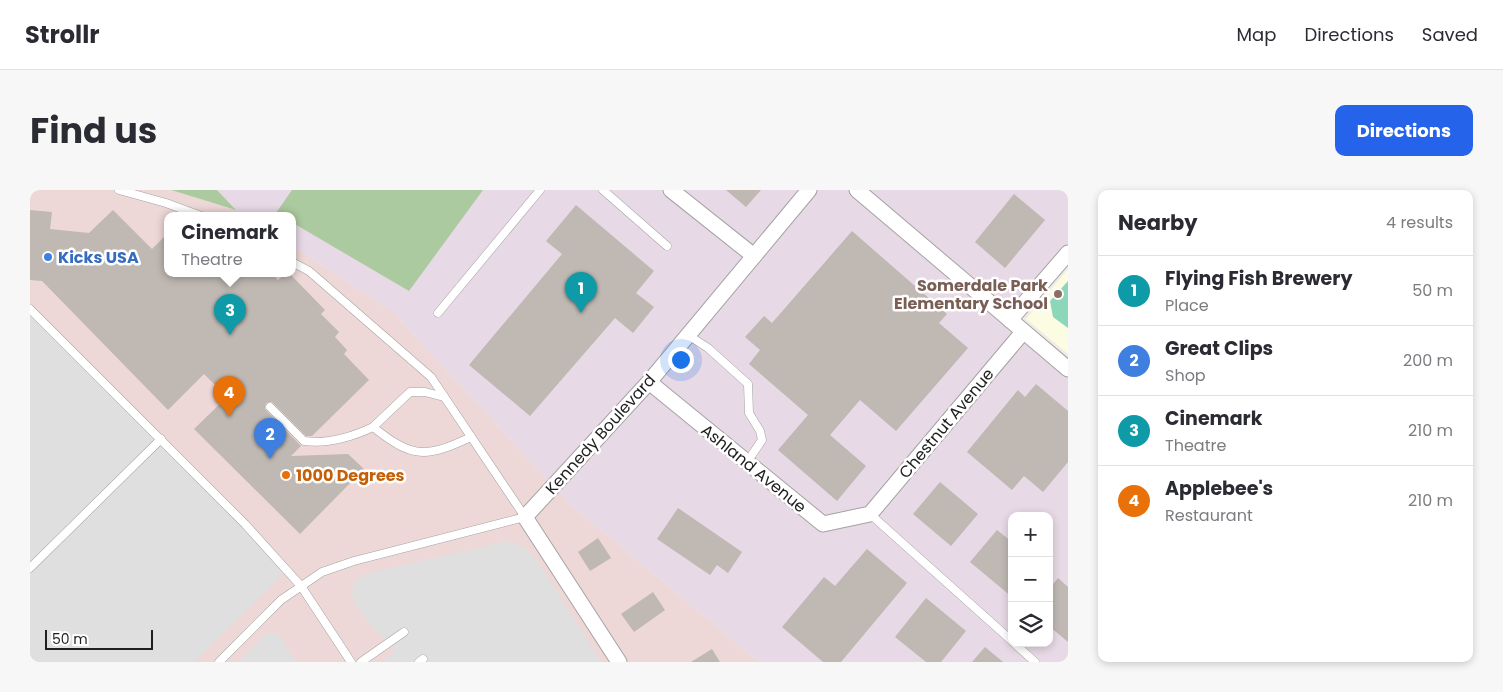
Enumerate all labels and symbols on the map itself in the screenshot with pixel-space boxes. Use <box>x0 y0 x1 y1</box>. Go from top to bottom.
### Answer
place label: Kicks USA <box>58 246 139 269</box>
marker: Kicks USA <box>42 251 54 263</box>
pin: 1 <box>565 272 597 313</box>
place label: Somerdale Park Elementary School <box>894 274 1048 315</box>
marker: Somerdale Park Elementary School <box>1052 288 1064 300</box>
pin: 3 <box>214 294 246 335</box>
your location <box>668 347 694 373</box>
street label: Chestnut Avenue <box>893 363 999 483</box>
street label: Kennedy Boulevard <box>540 369 661 500</box>
pin: 4 <box>213 376 245 417</box>
pin: 2 <box>254 418 286 459</box>
street label: Ashland Avenue <box>696 419 811 518</box>
place label: 1000 Degrees <box>296 464 405 487</box>
marker: 1000 Degrees <box>280 469 292 481</box>
scale bar <box>45 627 152 650</box>

